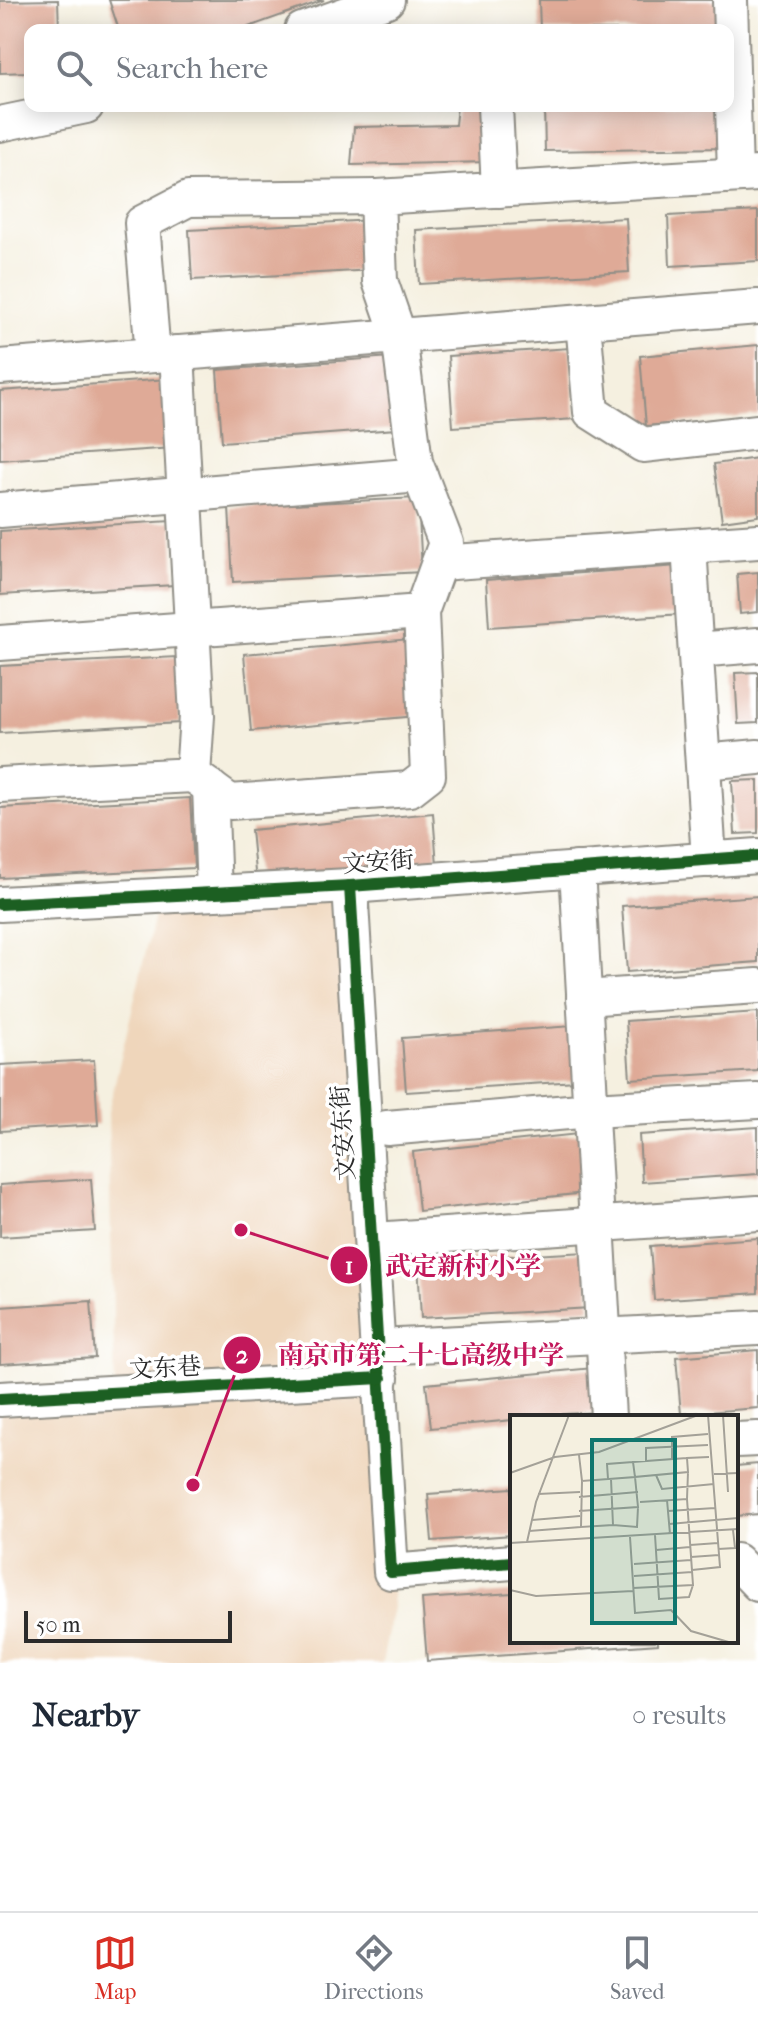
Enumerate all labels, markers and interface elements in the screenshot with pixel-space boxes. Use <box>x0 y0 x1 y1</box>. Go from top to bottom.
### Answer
search box <box>24 24 734 112</box>
icon: search <box>52 46 96 90</box>
text: Search here <box>116 51 268 86</box>
street label: 文安街 <box>341 846 415 878</box>
street label: 文安东街 <box>326 1084 360 1182</box>
callout: 武定新村小学 <box>329 1240 557 1290</box>
text: 武定新村小学 <box>385 1251 541 1282</box>
text: 1 <box>345 1252 353 1280</box>
callout: 南京市第二十七高级中学 <box>222 1330 580 1380</box>
text: 南京市第二十七高级中学 <box>278 1340 564 1371</box>
text: 2 <box>236 1341 248 1369</box>
street label: 文东巷 <box>128 1352 202 1384</box>
inset map <box>510 1415 738 1643</box>
scale bar <box>24 1607 232 1643</box>
text: 50 m <box>36 1612 81 1638</box>
text: Nearby <box>32 1695 139 1735</box>
text: 0 results <box>632 1700 726 1731</box>
tab: Map <box>93 1931 137 2005</box>
tab: Directions <box>324 1931 423 2005</box>
tab: Saved <box>610 1931 665 2005</box>

